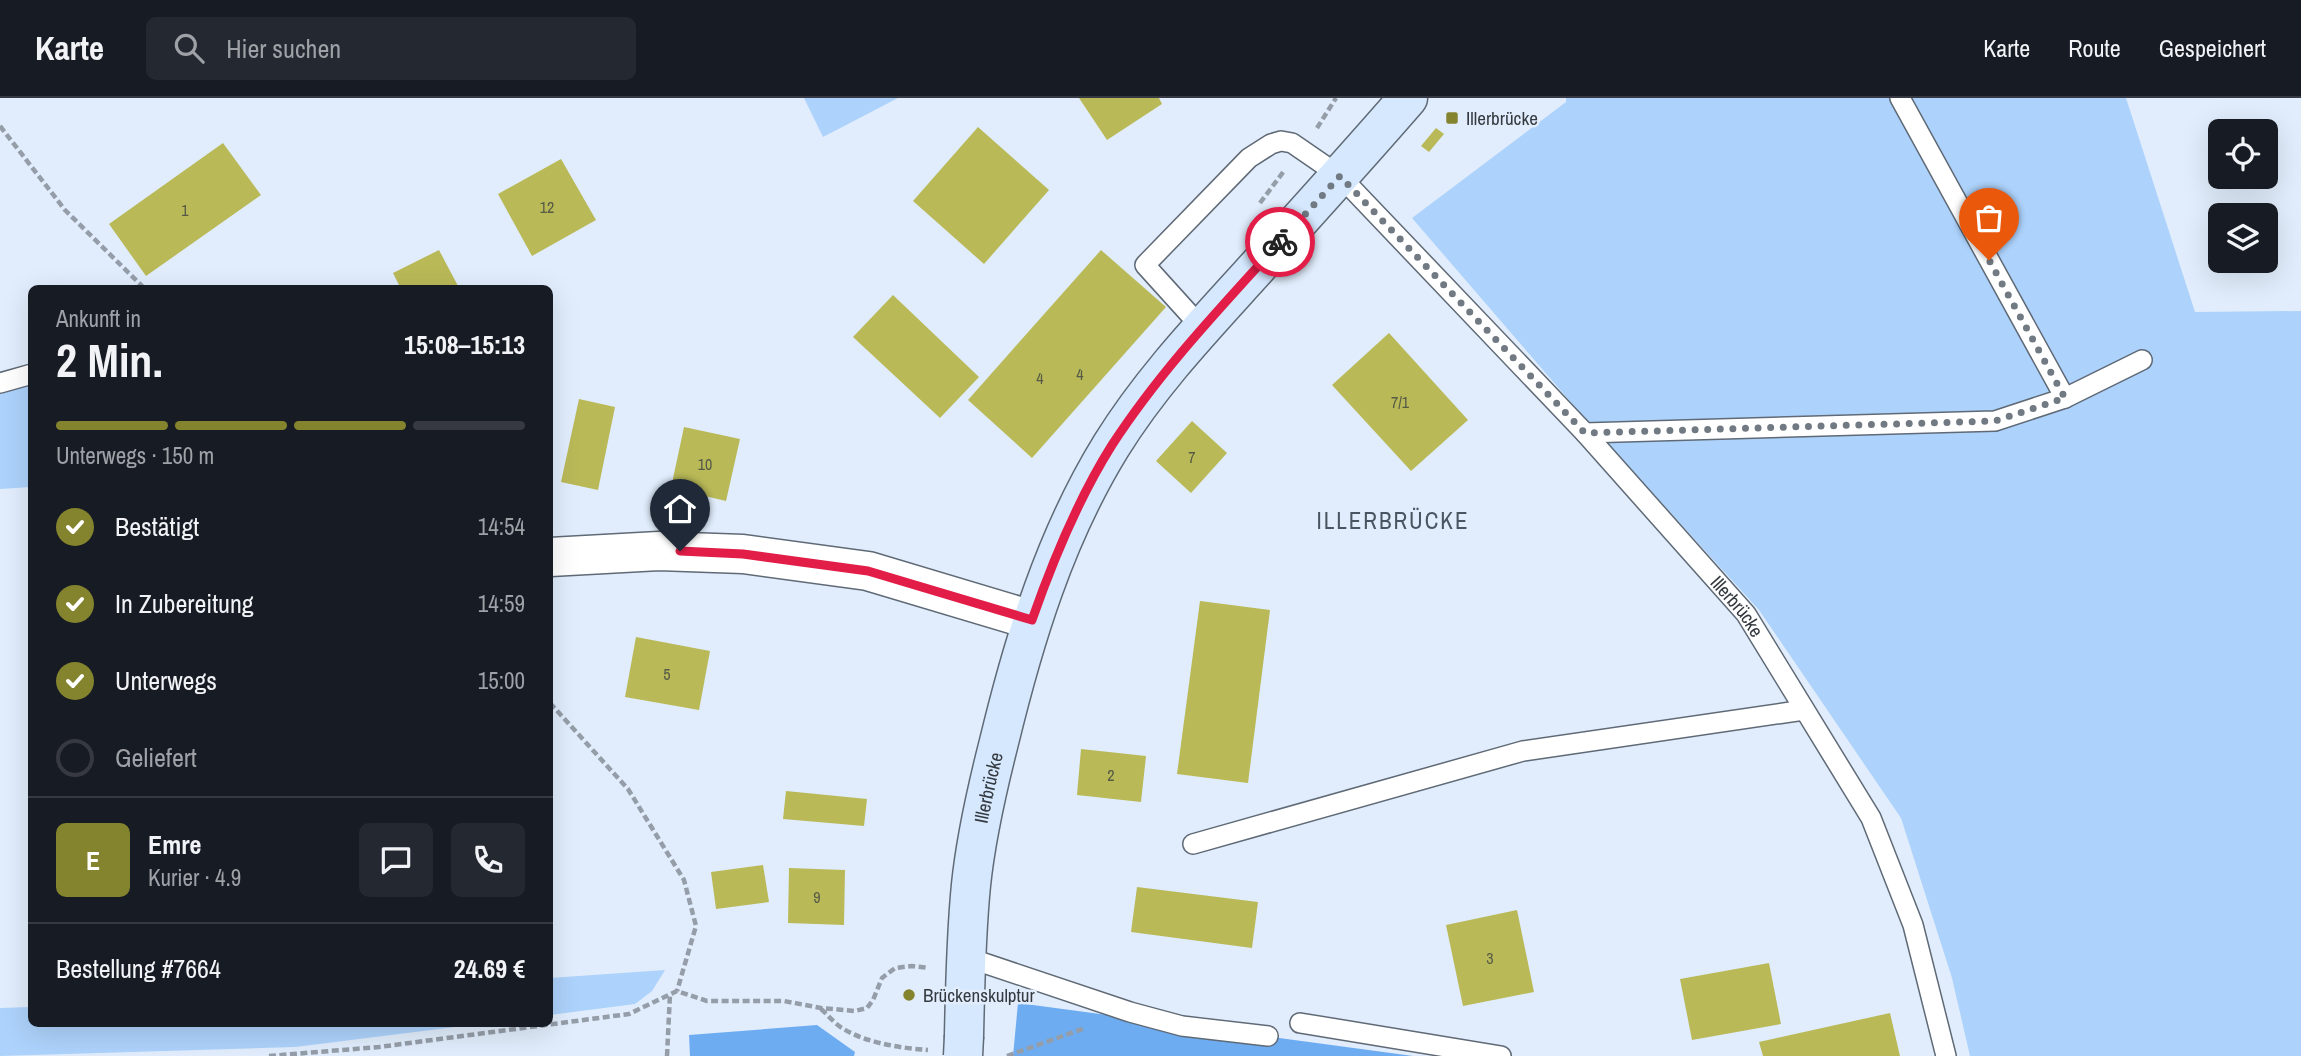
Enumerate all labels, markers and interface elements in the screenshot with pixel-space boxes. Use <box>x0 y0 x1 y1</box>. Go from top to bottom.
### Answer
search box <box>146 17 636 80</box>
text: Karte <box>35 26 104 70</box>
icon: search <box>170 29 208 67</box>
text: Hier suchen <box>226 31 341 66</box>
text: Karte <box>1983 32 2030 64</box>
text: Route <box>2068 32 2121 64</box>
text: Gespeichert <box>2159 32 2266 64</box>
place label: Illerbrücke <box>1466 105 1538 131</box>
marker: Illerbrücke <box>1444 110 1460 126</box>
map controls <box>2208 119 2278 273</box>
button: locate <box>2208 119 2278 189</box>
pin <box>1959 188 2019 260</box>
house number: 12 <box>540 196 554 218</box>
house number: 1 <box>181 199 189 221</box>
icon: bag <box>1970 199 2008 237</box>
button: layers <box>2208 203 2278 273</box>
courier <box>1245 207 1315 277</box>
icon: bike <box>1261 223 1299 261</box>
text: Ankunft in <box>56 303 141 334</box>
text: 15:08–15:13 <box>404 327 525 362</box>
text: 2 Min. <box>56 329 163 391</box>
house number: 4 <box>1076 363 1084 385</box>
house number: 4 <box>1036 367 1044 389</box>
house number: 7/1 <box>1391 391 1410 413</box>
text: Unterwegs · 150 m <box>56 440 214 471</box>
house number: 7 <box>1188 446 1196 468</box>
house number: 10 <box>698 453 712 475</box>
pin <box>650 479 710 551</box>
icon: home <box>661 490 699 528</box>
district label: ILLERBRÜCKE <box>1316 505 1470 536</box>
icon: check <box>56 508 94 546</box>
text: Bestätigt <box>115 509 199 544</box>
text: 14:54 <box>478 511 525 542</box>
street label: Illerbrücke <box>1705 570 1770 642</box>
icon: check <box>56 585 94 623</box>
text: In Zubereitung <box>115 586 254 621</box>
text: 14:59 <box>478 588 525 619</box>
icon: check <box>56 662 94 700</box>
text: Unterwegs <box>115 663 217 698</box>
house number: 5 <box>663 663 671 685</box>
text: 15:00 <box>478 665 525 696</box>
text: Geliefert <box>115 740 197 775</box>
street label: Illerbrücke <box>968 750 1009 825</box>
house number: 2 <box>1107 764 1115 786</box>
button: chat <box>359 823 433 897</box>
button: phone <box>451 823 525 897</box>
text: Emre <box>148 827 201 862</box>
text: E <box>86 843 100 878</box>
text: Kurier · 4.9 <box>148 862 241 893</box>
house number: 9 <box>813 886 821 908</box>
house number: 3 <box>1486 947 1494 969</box>
text: Bestellung #7664 <box>56 951 221 986</box>
text: 24.69 € <box>454 951 525 986</box>
place label: Brückenskulptur <box>923 982 1036 1008</box>
marker: Brückenskulptur <box>901 987 917 1003</box>

